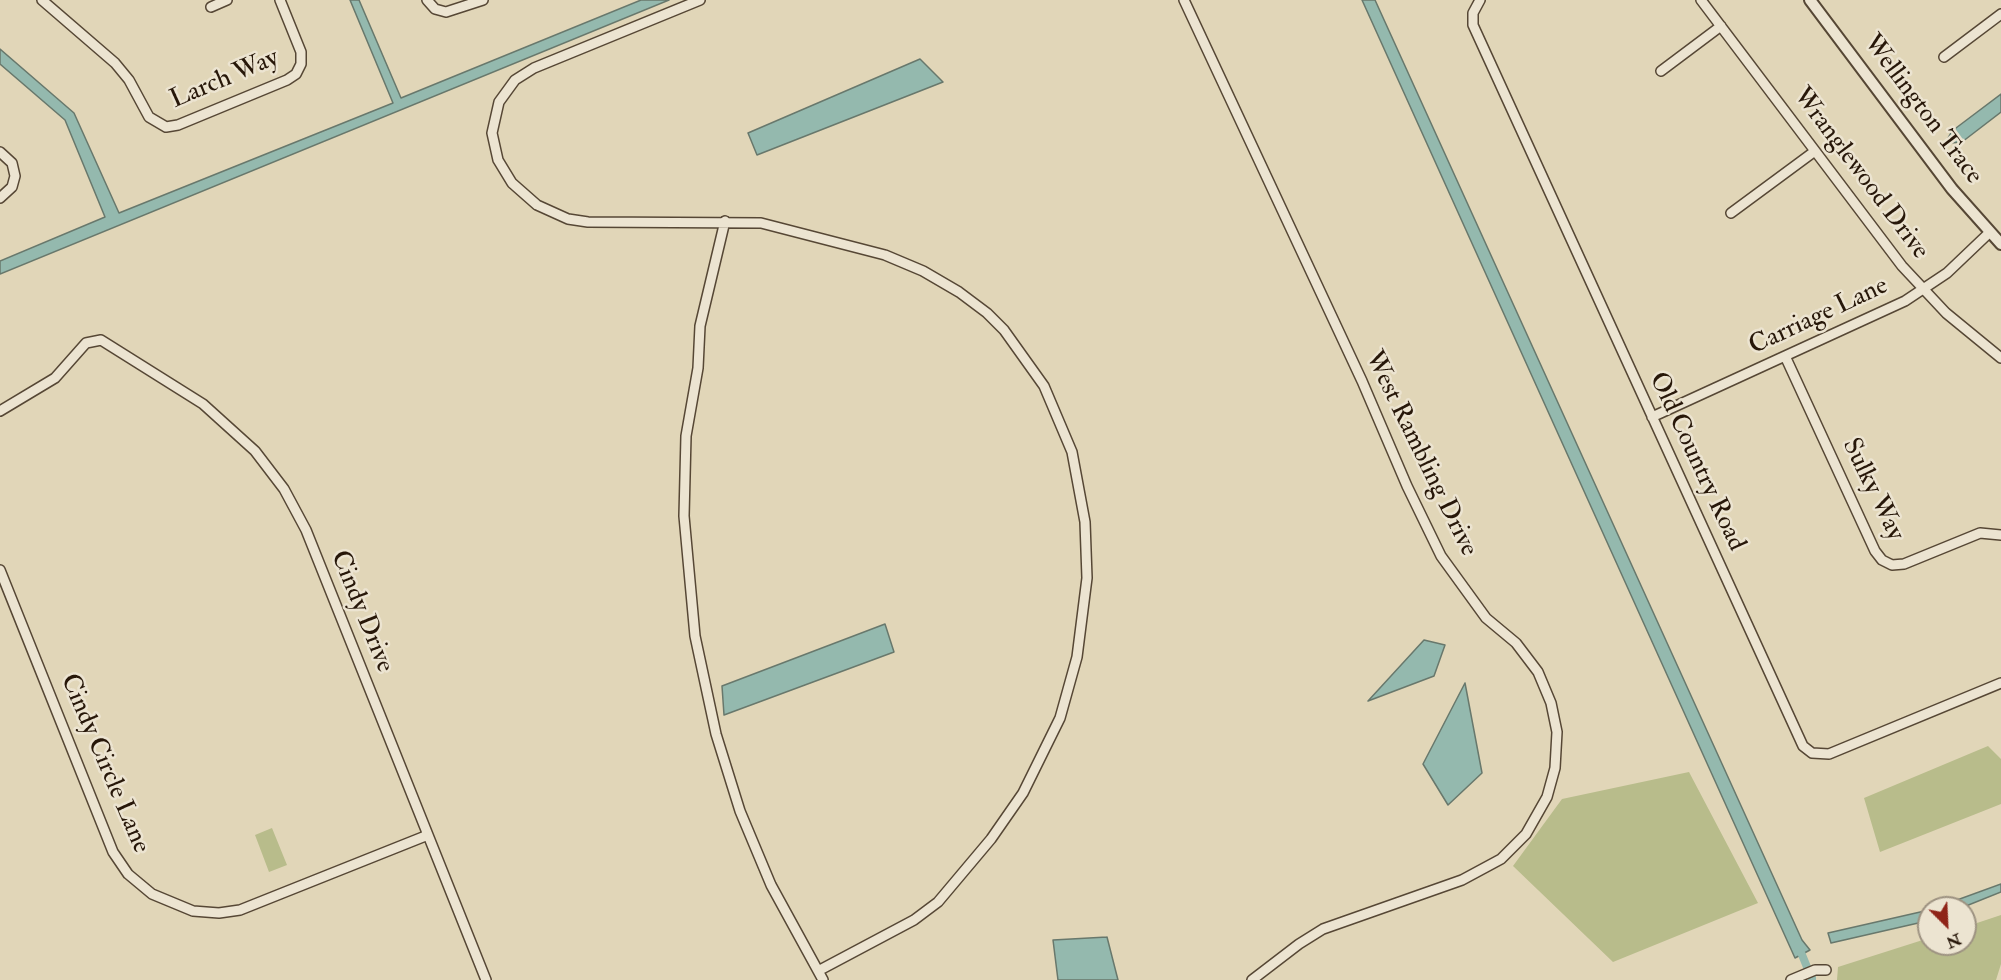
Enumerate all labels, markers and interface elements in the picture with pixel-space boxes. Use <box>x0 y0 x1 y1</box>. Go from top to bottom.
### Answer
street label: Wellington Trace <box>1856 29 1988 191</box>
street label: Larch Way <box>166 43 284 117</box>
street label: Wranglewood Drive <box>1785 82 1935 266</box>
street label: Carriage Lane <box>1745 271 1893 363</box>
street label: West Rambling Drive <box>1357 346 1483 562</box>
street label: Old Country Road <box>1641 368 1751 556</box>
street label: Sulky Way <box>1834 434 1910 546</box>
street label: Cindy Drive <box>323 547 399 677</box>
street label: Cindy Circle Lane <box>52 670 156 858</box>
north arrow <box>1917 896 1977 956</box>
text: N <box>1943 929 1964 953</box>

